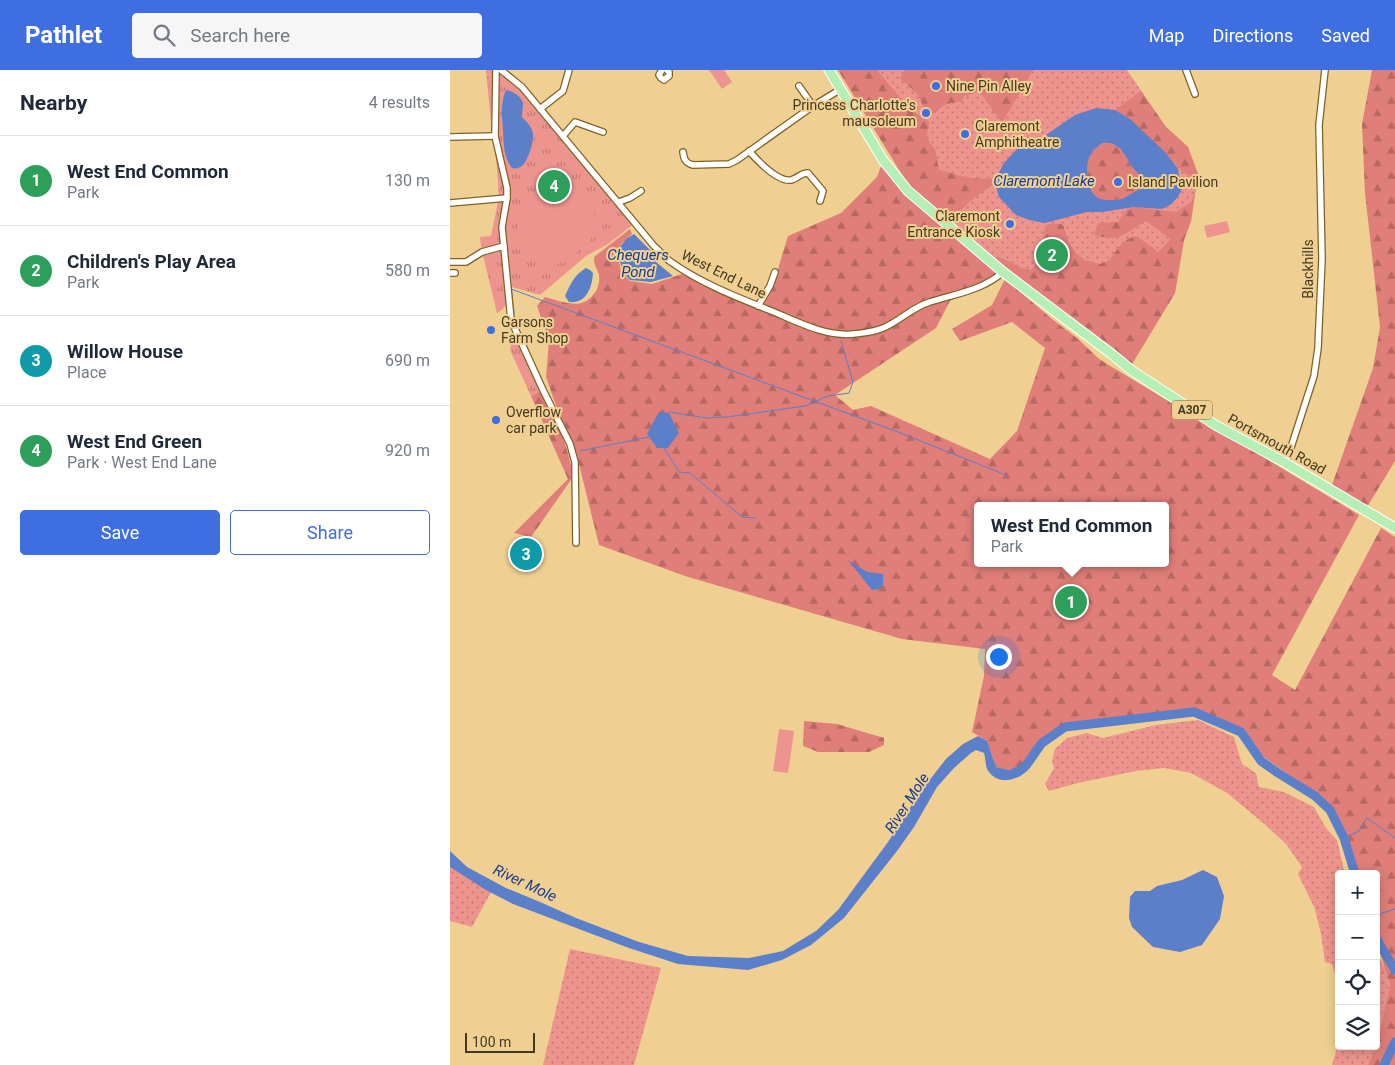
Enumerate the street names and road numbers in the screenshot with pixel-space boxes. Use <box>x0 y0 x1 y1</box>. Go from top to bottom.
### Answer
street label: Blackhills <box>1300 239 1316 299</box>
street label: West End Lane <box>679 247 769 301</box>
road number: A307 <box>1172 400 1212 420</box>
street label: Portsmouth Road <box>1225 410 1329 478</box>

